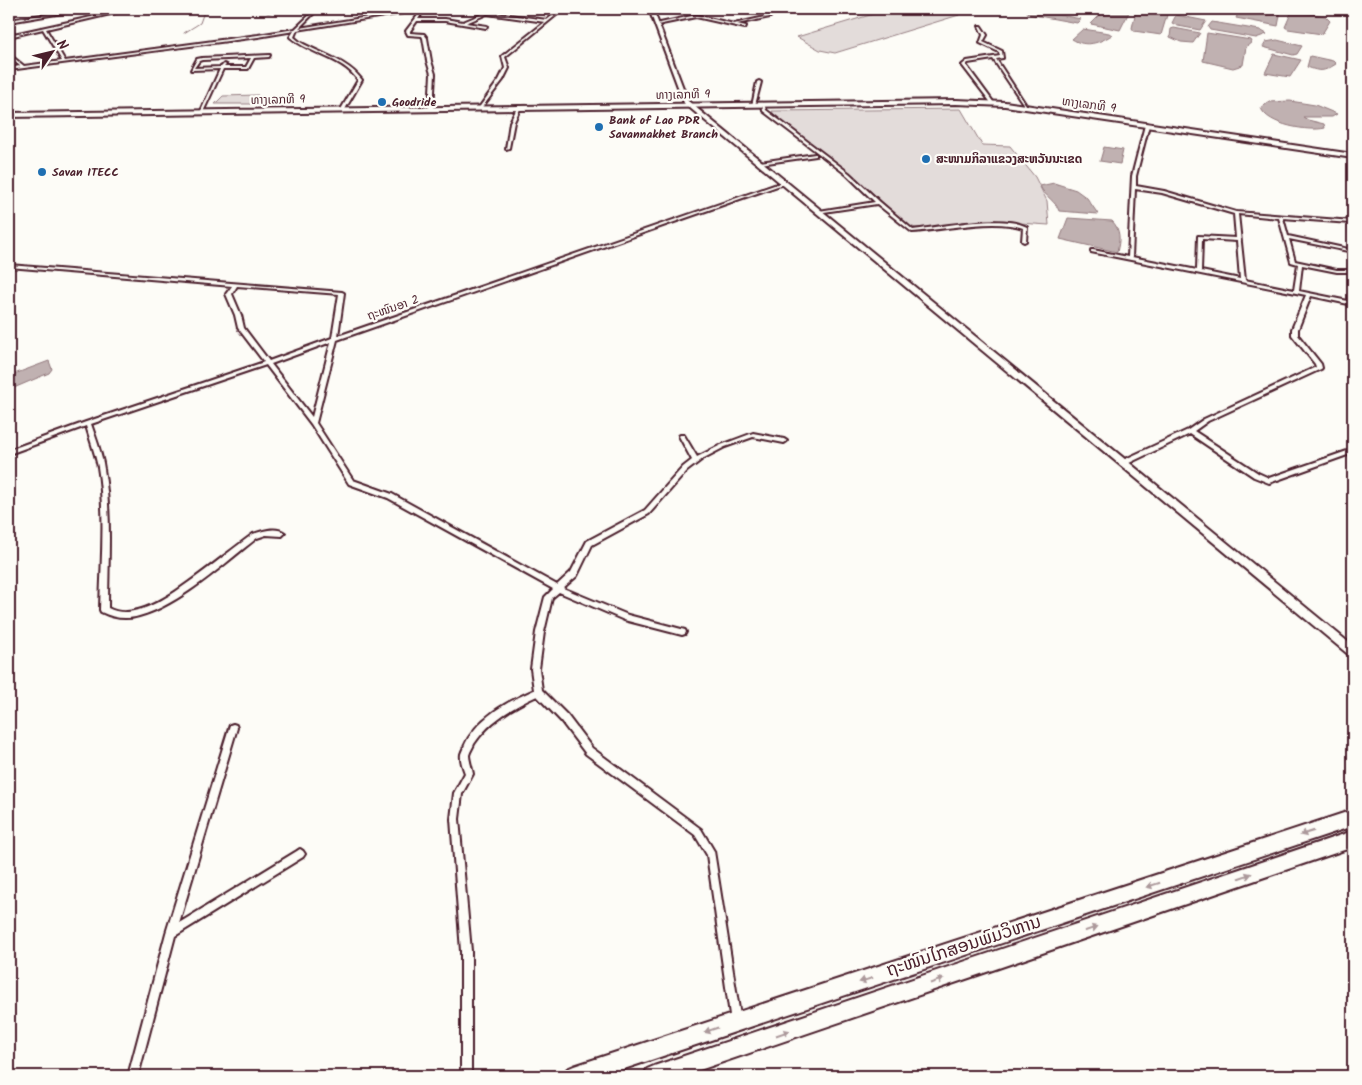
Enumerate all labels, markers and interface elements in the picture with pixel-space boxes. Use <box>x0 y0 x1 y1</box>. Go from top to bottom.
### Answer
north arrow <box>28 28 78 78</box>
text: N <box>50 35 73 55</box>
street label: ທາງເລກທີ 9 <box>656 85 711 105</box>
street label: ທາງເລກທີ 9 <box>251 90 306 110</box>
street label: ທາງເລກທີ 9 <box>1061 92 1118 118</box>
place label: Goodride <box>392 93 437 112</box>
marker: Goodride <box>376 96 388 108</box>
place label: Bank of Lao PDR Savannakhet Branch <box>609 111 718 144</box>
marker: Bank of Lao PDR Savannakhet Branch <box>593 121 605 133</box>
place label: ສະໜາມກິລາແຂວງສະຫວັນນະເຂດ <box>936 150 1082 169</box>
marker: ສະໜາມກິລາແຂວງສະຫວັນນະເຂດ <box>920 153 932 165</box>
place label: Savan ITECC <box>52 163 119 182</box>
marker: Savan ITECC <box>36 166 48 178</box>
street label: ຖະໜົນອາ 2 <box>365 290 421 326</box>
one-way arrow <box>1299 829 1314 837</box>
one-way arrow <box>1238 872 1253 880</box>
one-way arrow <box>1145 881 1160 889</box>
street label: ຖະໜົນໄກສອນພົມວິຫານ <box>883 908 1045 986</box>
one-way arrow <box>1084 924 1099 932</box>
one-way arrow <box>858 976 873 984</box>
one-way arrow <box>930 977 945 985</box>
one-way arrow <box>704 1027 719 1034</box>
one-way arrow <box>776 1029 791 1037</box>

